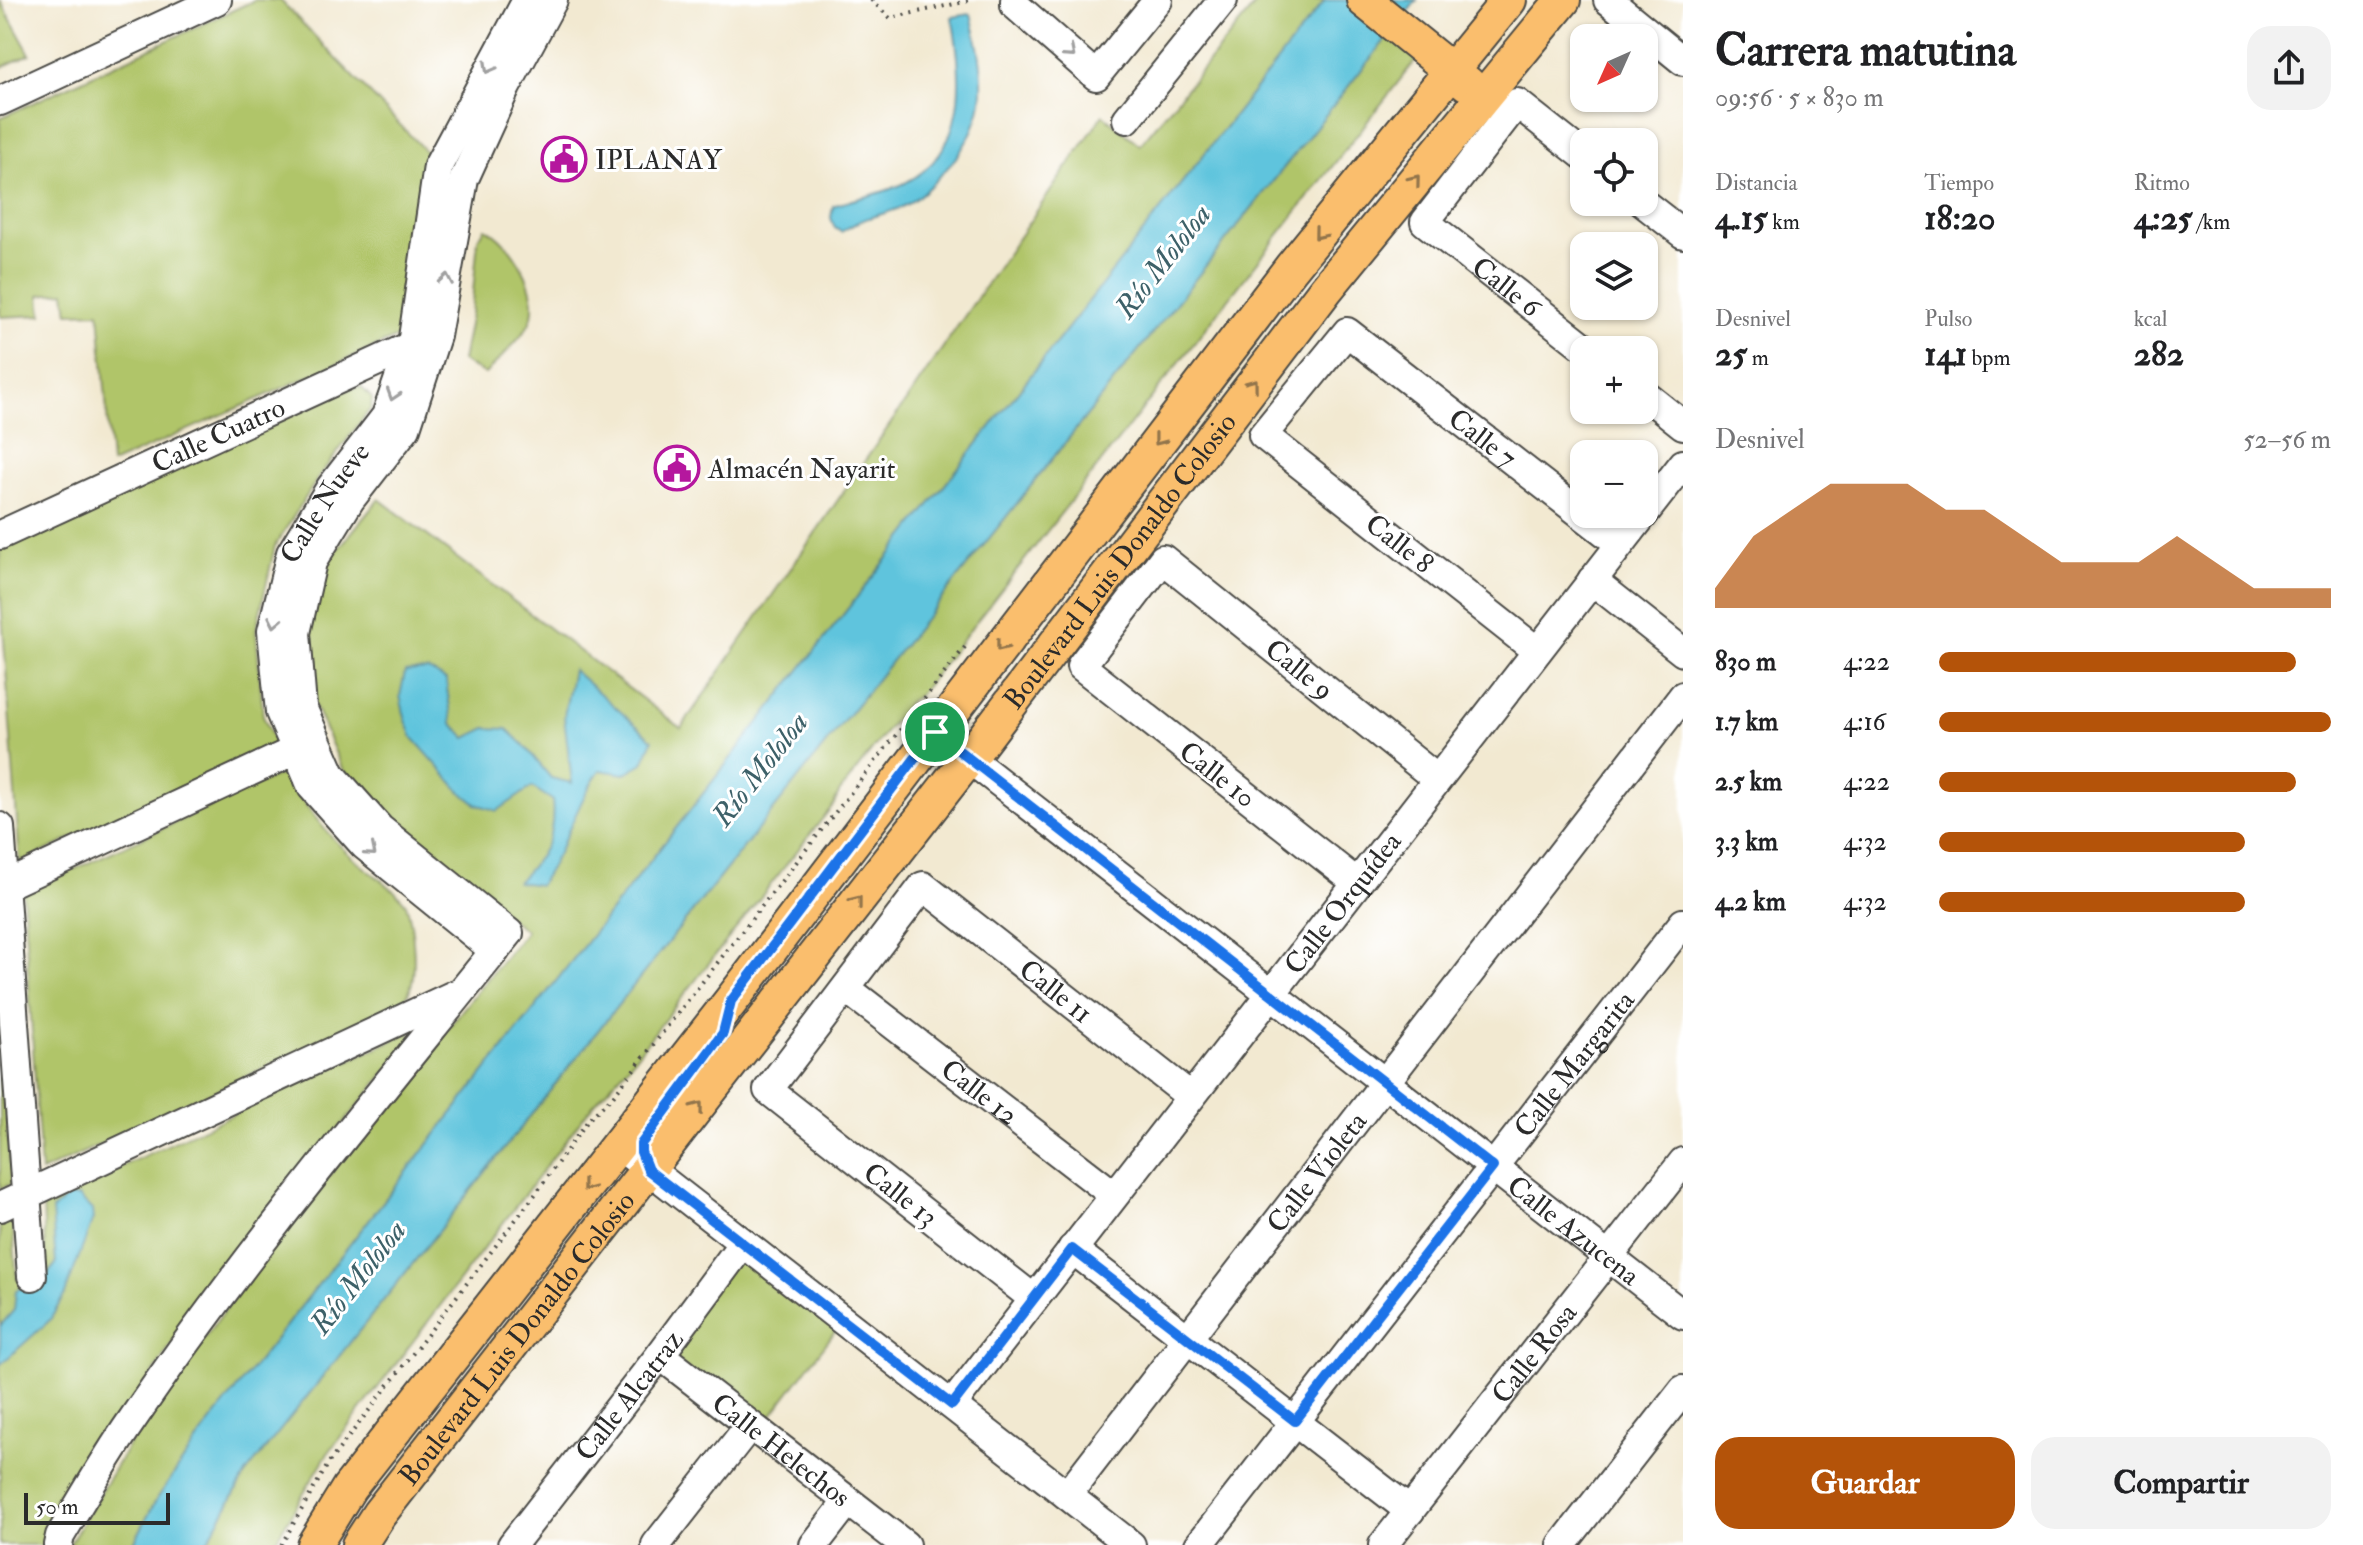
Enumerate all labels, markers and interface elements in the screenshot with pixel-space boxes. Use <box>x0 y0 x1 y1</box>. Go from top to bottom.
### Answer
north arrow <box>1570 24 1658 112</box>
map controls <box>1570 24 1658 528</box>
text: Carrera matutina <box>1715 24 2016 79</box>
button: share <box>2247 26 2331 110</box>
one-way arrow <box>1061 43 1075 58</box>
one-way arrow <box>484 60 499 75</box>
text: 09:56 · 5 × 830 m <box>1715 82 1884 114</box>
button: locate <box>1570 128 1658 216</box>
public building icon: IPLANAY <box>540 135 588 183</box>
place label: IPLANAY <box>595 143 723 178</box>
text: Distancia <box>1715 169 1798 197</box>
text: Tiempo <box>1924 169 1994 197</box>
text: Ritmo <box>2134 169 2190 197</box>
one-way arrow <box>1405 175 1420 189</box>
water label: Río Mololoa <box>1107 197 1220 327</box>
text: 4.15 <box>1715 197 1768 240</box>
text: 18:20 <box>1924 197 1996 240</box>
text: 4:25 <box>2134 197 2192 240</box>
text: km <box>1768 208 1800 236</box>
text: /km <box>2192 208 2230 236</box>
one-way arrow <box>1314 225 1328 240</box>
button: layers <box>1570 232 1658 320</box>
street label: Calle 6 <box>1465 250 1549 326</box>
one-way arrow <box>437 272 454 286</box>
text: Desnivel <box>1715 305 1791 333</box>
text: Pulso <box>1924 305 1972 333</box>
text: kcal <box>2134 305 2167 333</box>
text: 25 <box>1715 333 1747 376</box>
text: 141 <box>1924 333 1967 376</box>
text: 282 <box>2134 333 2184 376</box>
button: + <box>1570 336 1658 424</box>
text: m <box>1747 344 1769 372</box>
text: bpm <box>1967 344 2011 372</box>
one-way arrow <box>1244 378 1258 392</box>
one-way arrow <box>387 387 403 401</box>
street label: Calle Cuatro <box>146 390 291 482</box>
street label: Calle 7 <box>1441 401 1523 476</box>
street label: Boulevard Luis Donaldo Colosio <box>996 406 1245 717</box>
text: Desnivel <box>1715 424 1805 456</box>
text: 52–56 m <box>2243 424 2331 456</box>
one-way arrow <box>1155 431 1169 446</box>
street label: Calle Nueve <box>273 436 378 570</box>
button: − <box>1570 440 1658 528</box>
public building icon: Almacén Nayarit <box>653 444 701 492</box>
place label: Almacén Nayarit <box>707 452 896 487</box>
street label: Calle 8 <box>1358 507 1440 582</box>
one-way arrow <box>268 615 285 628</box>
street label: Calle 9 <box>1257 632 1340 708</box>
one-way arrow <box>996 637 1010 652</box>
text: 830 m <box>1715 646 1776 678</box>
text: 4:22 <box>1843 646 1890 678</box>
pin <box>901 698 969 766</box>
water label: Río Mololoa <box>704 705 817 835</box>
text: 1.7 km <box>1715 706 1778 738</box>
text: 4:16 <box>1843 706 1886 738</box>
icon: arrive <box>913 710 957 754</box>
street label: Calle 10 <box>1172 734 1262 816</box>
text: 2.5 km <box>1715 766 1782 798</box>
text: 4:22 <box>1843 766 1890 798</box>
street label: Calle Orquídea <box>1277 825 1410 982</box>
text: 3.3 km <box>1715 826 1778 858</box>
text: 4:32 <box>1843 826 1887 858</box>
one-way arrow <box>362 841 377 856</box>
text: 4.2 km <box>1715 886 1786 918</box>
text: 4:32 <box>1843 886 1887 918</box>
one-way arrow <box>848 895 862 910</box>
street label: Calle 11 <box>1012 952 1099 1032</box>
street label: Calle Margarita <box>1507 984 1643 1145</box>
street label: Calle 12 <box>934 1052 1025 1134</box>
one-way arrow <box>688 1101 702 1115</box>
street label: Calle Violeta <box>1260 1105 1375 1240</box>
street label: Calle 13 <box>856 1155 944 1235</box>
street label: Calle Azucena <box>1500 1169 1647 1294</box>
one-way arrow <box>583 1177 597 1192</box>
street label: Boulevard Luis Donaldo Colosio <box>392 1185 643 1493</box>
water label: Río Mololoa <box>302 1213 415 1343</box>
street label: Calle Rosa <box>1484 1296 1585 1411</box>
street label: Calle Alcatraz <box>568 1323 692 1468</box>
street label: Calle Helechos <box>704 1386 857 1515</box>
button: Guardar <box>1715 1437 2015 1529</box>
button: Compartir <box>2031 1437 2331 1529</box>
scale bar <box>24 1489 170 1525</box>
text: 50 m <box>36 1493 78 1521</box>

